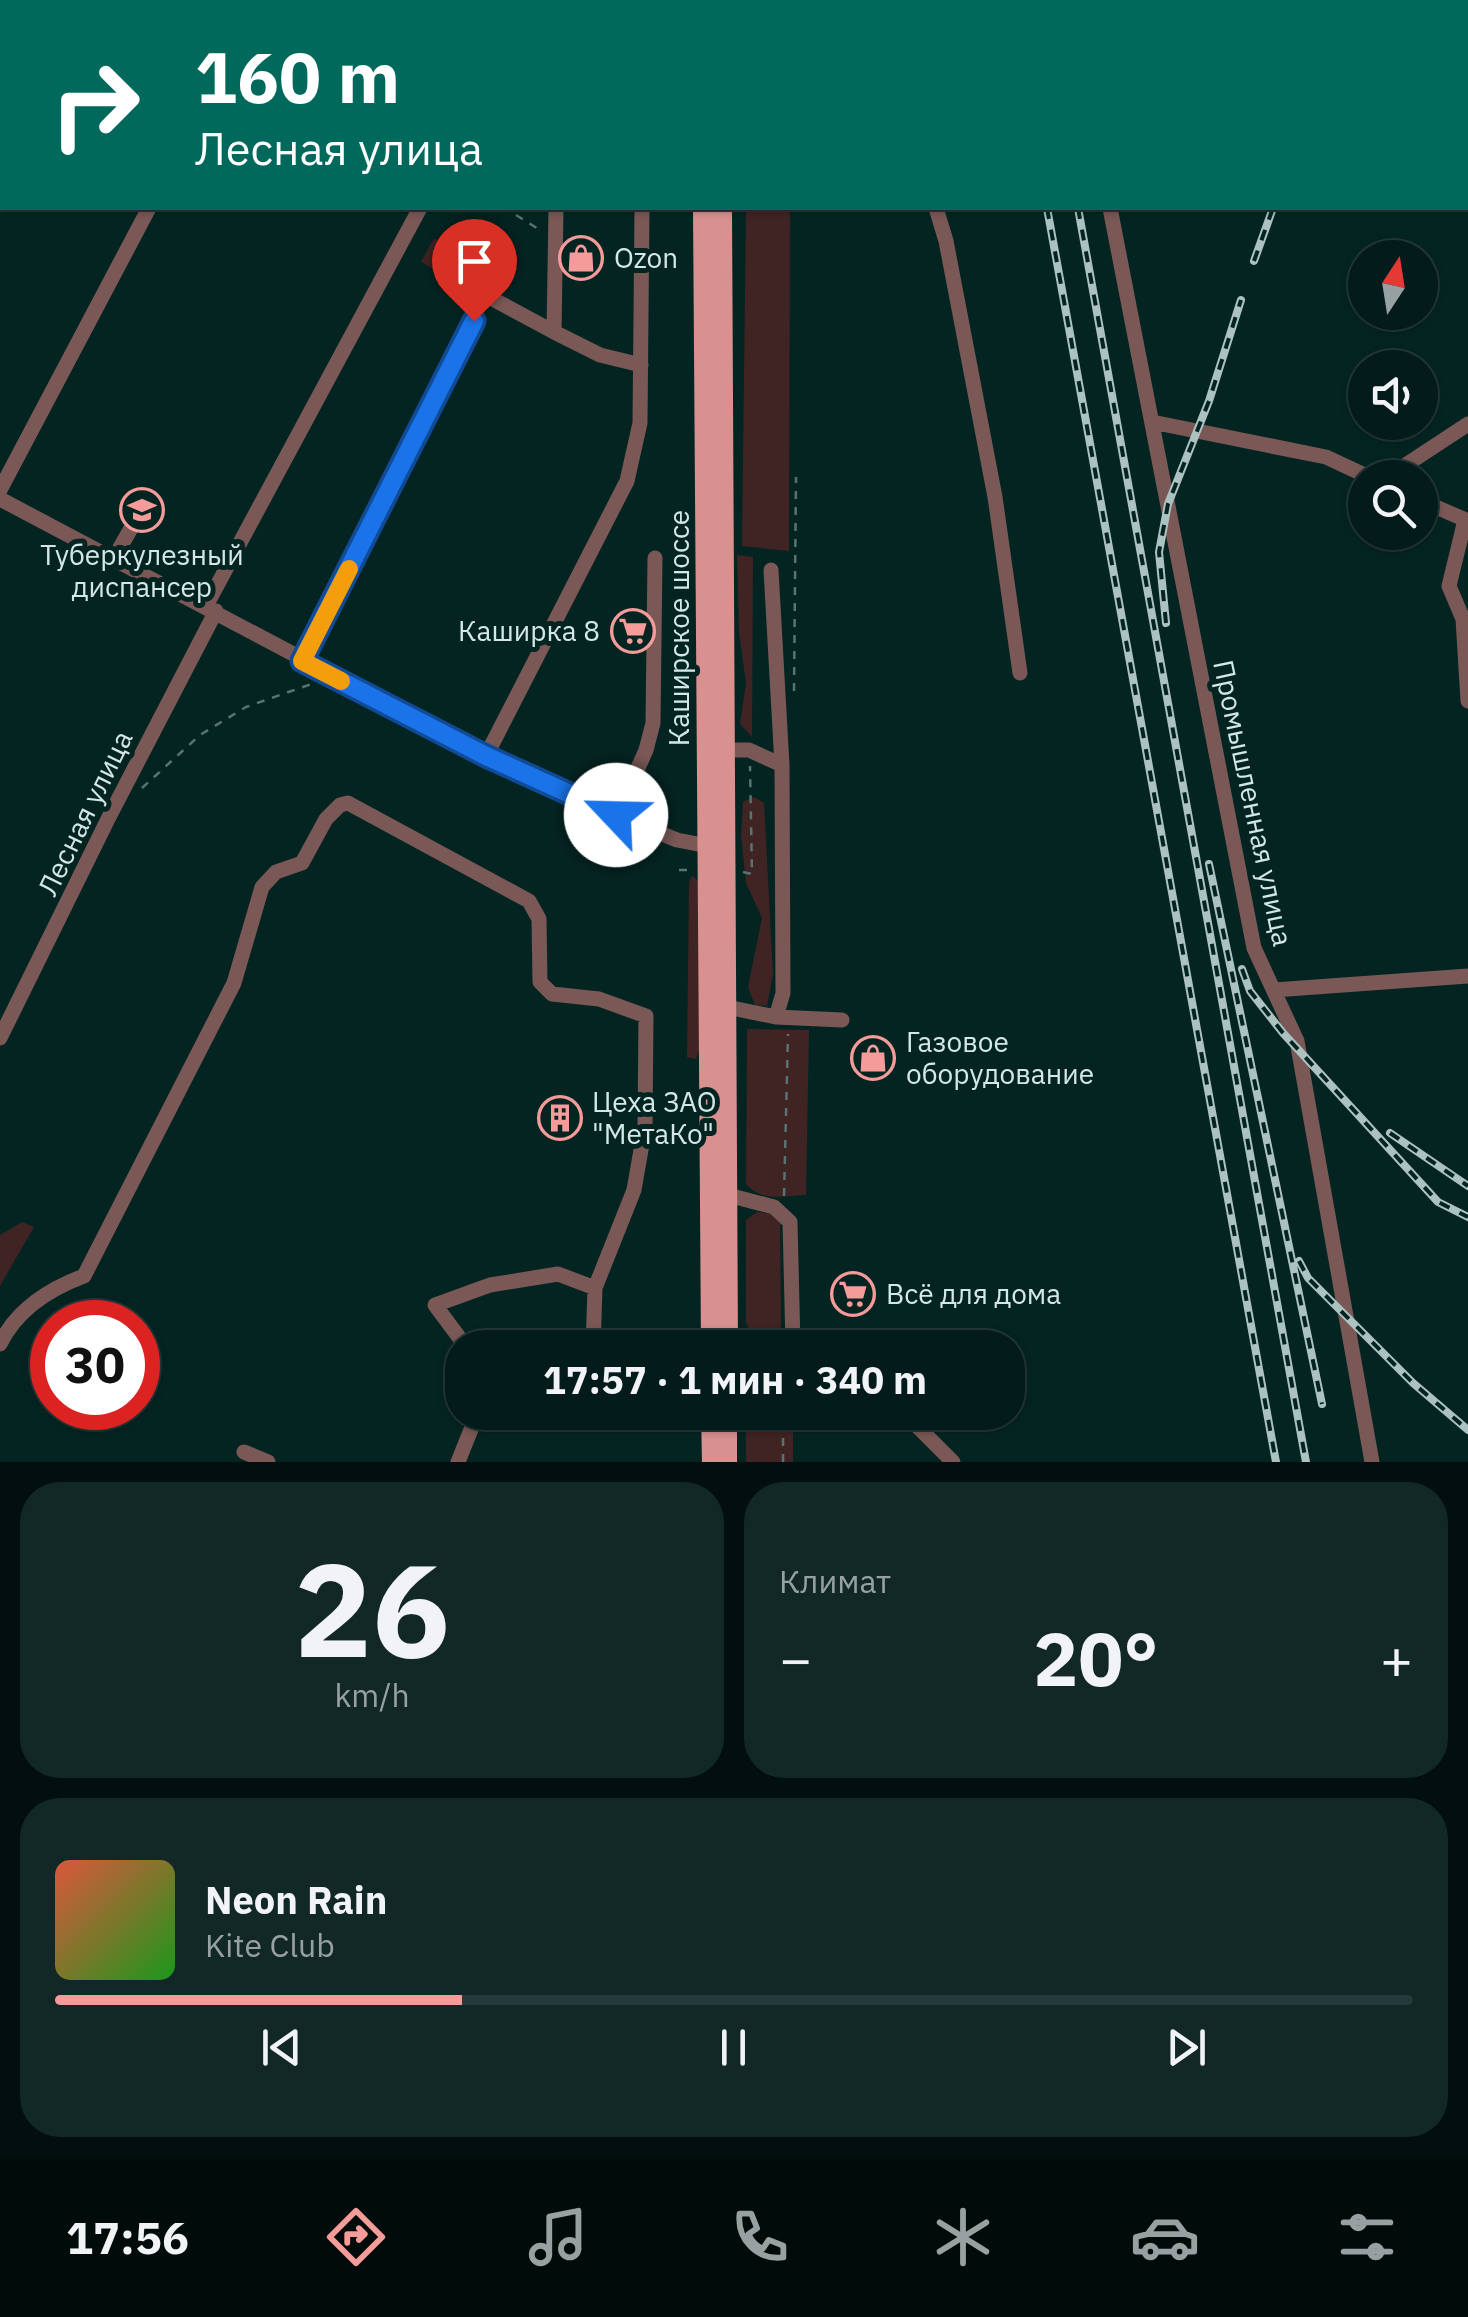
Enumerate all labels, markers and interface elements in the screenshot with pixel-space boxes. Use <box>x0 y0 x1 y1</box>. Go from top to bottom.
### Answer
text: 160 m <box>195 31 400 122</box>
icon: right <box>30 40 160 170</box>
text: Лесная улица <box>195 119 483 177</box>
pin <box>432 219 517 322</box>
icon: arrive <box>447 234 502 289</box>
shop icon: Ozon <box>558 235 604 281</box>
place label: Ozon <box>614 239 678 276</box>
north arrow <box>1348 240 1438 330</box>
map controls <box>1348 240 1438 550</box>
button: sound <box>1348 350 1438 440</box>
button: search <box>1348 460 1438 550</box>
school or university icon: Туберкулезный диспансер <box>119 487 165 533</box>
street label: Каширское шоссе <box>660 510 697 746</box>
place label: Туберкулезный диспансер <box>40 536 244 605</box>
supermarket icon: Каширка 8 <box>610 608 656 654</box>
place label: Каширка 8 <box>458 612 600 649</box>
street label: Промышленная улица <box>1205 656 1302 949</box>
street label: Лесная улица <box>29 724 140 901</box>
position arrow <box>564 763 668 867</box>
place label: Газовое оборудование <box>906 1023 1094 1092</box>
shop icon: Газовое оборудование <box>850 1035 896 1081</box>
place label: Цеха ЗАО "МетаКо" <box>592 1083 717 1152</box>
building icon: Цеха ЗАО "МетаКо" <box>537 1095 583 1141</box>
supermarket icon: Всё для дома <box>830 1271 876 1317</box>
place label: Всё для дома <box>886 1275 1061 1312</box>
speed limit sign: 30 <box>30 1300 160 1430</box>
text: 17:57 · 1 мин · 340 m <box>543 1355 927 1404</box>
text: 26 <box>294 1524 450 1693</box>
text: Климат <box>779 1560 891 1602</box>
text: 20° <box>1033 1609 1159 1707</box>
text: − <box>779 1623 812 1694</box>
text: + <box>1380 1623 1413 1694</box>
text: km/h <box>334 1674 410 1716</box>
text: Neon Rain <box>205 1875 387 1924</box>
text: Kite Club <box>205 1924 335 1966</box>
icon: previous <box>254 2020 309 2075</box>
icon: pause <box>706 2020 761 2075</box>
icon: next <box>1159 2020 1214 2075</box>
icon: directions <box>321 2202 391 2272</box>
icon: music <box>523 2202 593 2272</box>
icon: phone <box>725 2202 795 2272</box>
icon: climate <box>928 2202 998 2272</box>
icon: car <box>1130 2202 1200 2272</box>
icon: filters <box>1332 2202 1402 2272</box>
text: 17:56 <box>66 2208 189 2266</box>

